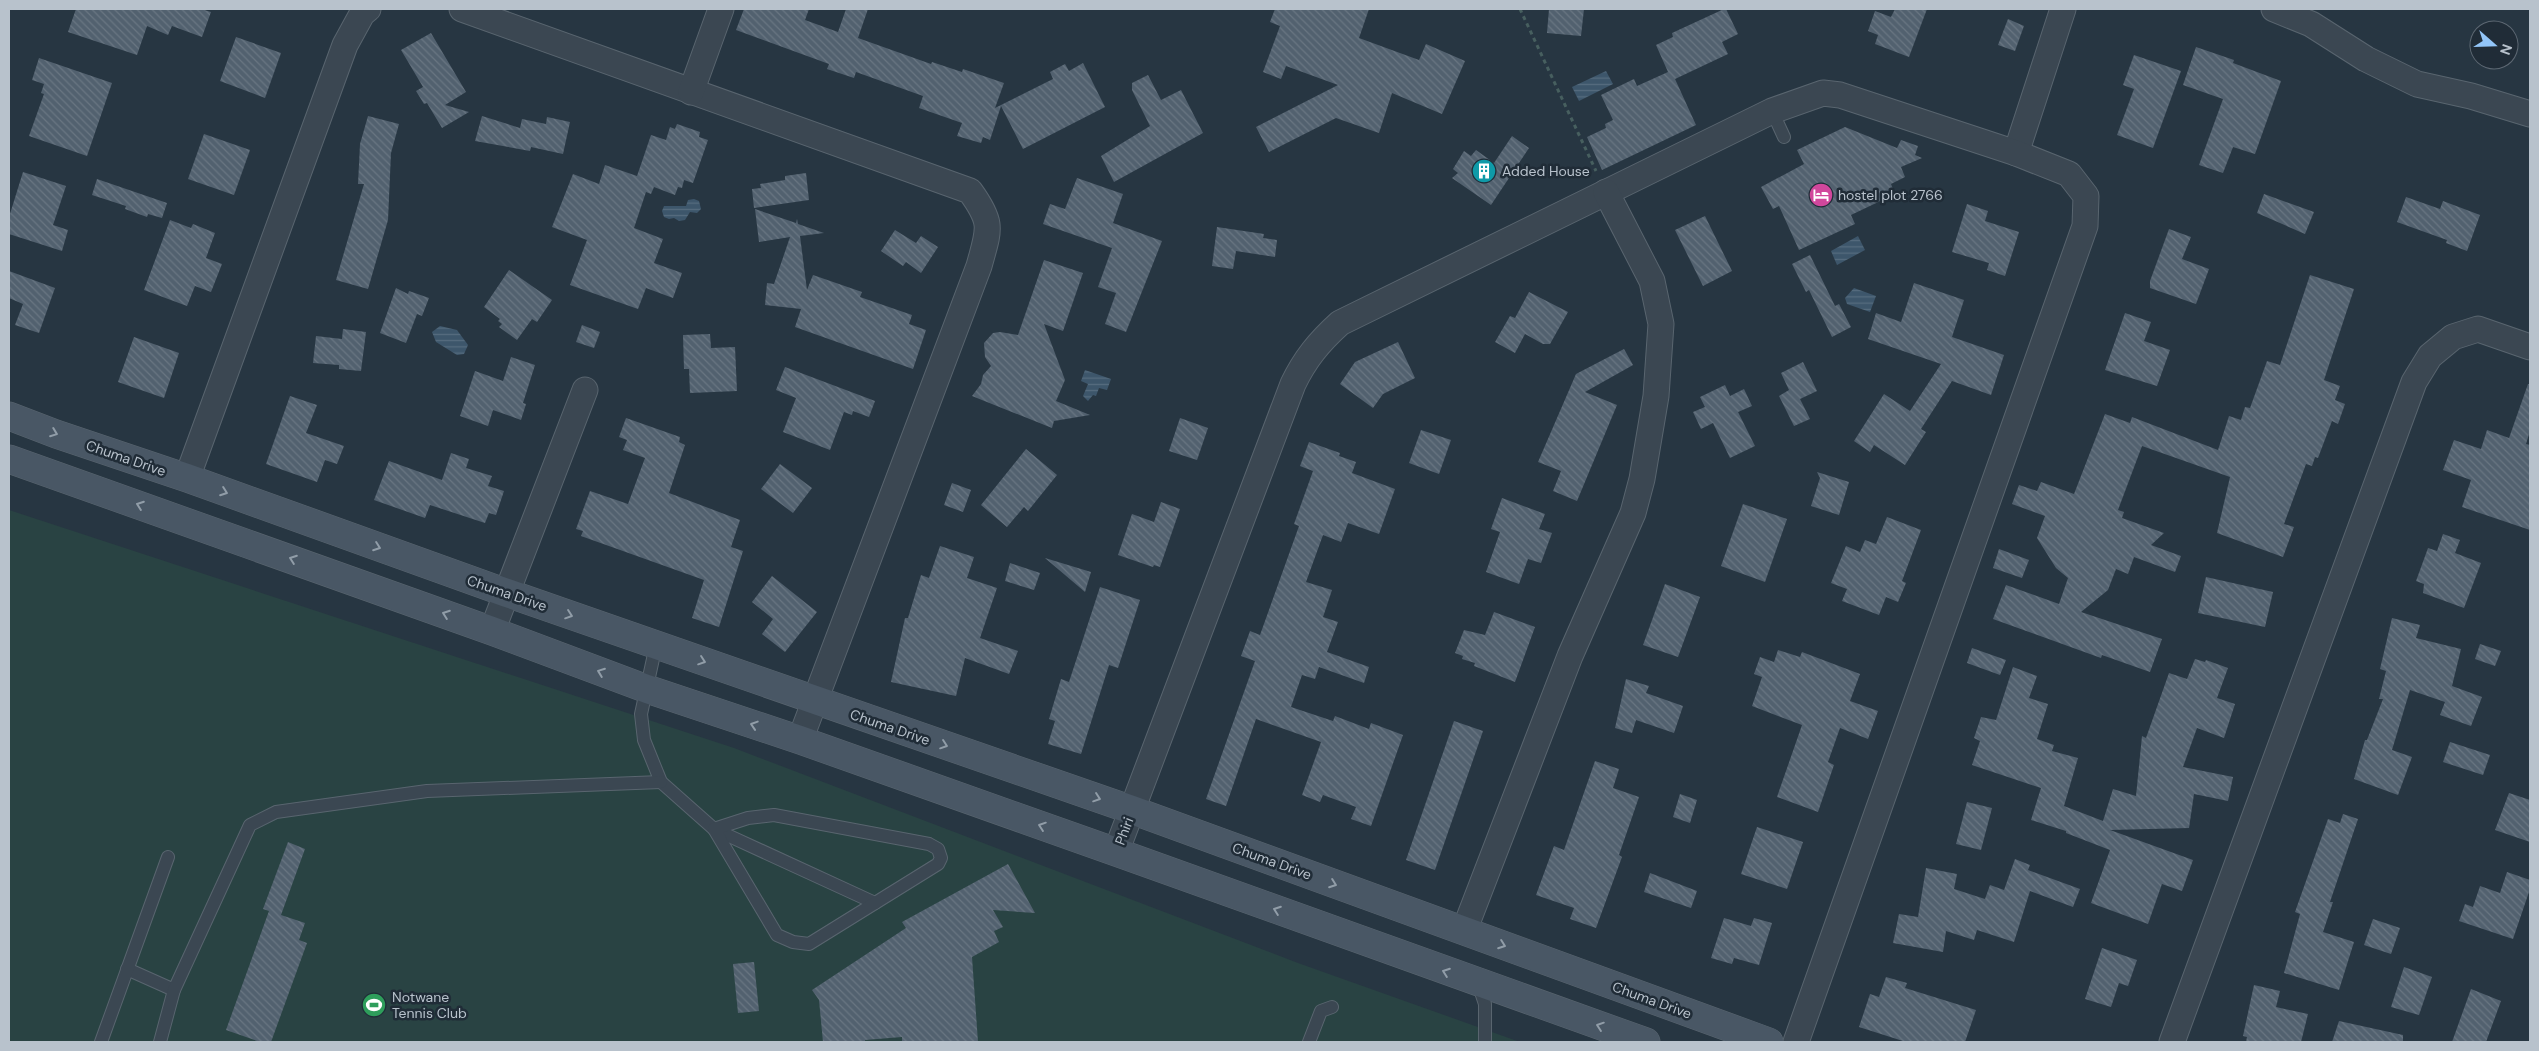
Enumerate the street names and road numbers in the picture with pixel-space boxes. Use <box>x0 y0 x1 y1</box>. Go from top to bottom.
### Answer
street label: Chuma Drive <box>84 436 168 480</box>
street label: Chuma Drive <box>465 571 549 615</box>
street label: Chuma Drive <box>848 705 932 749</box>
street label: Phiri <box>1111 815 1137 847</box>
street label: Chuma Drive <box>1230 838 1314 884</box>
street label: Chuma Drive <box>1610 977 1694 1023</box>

